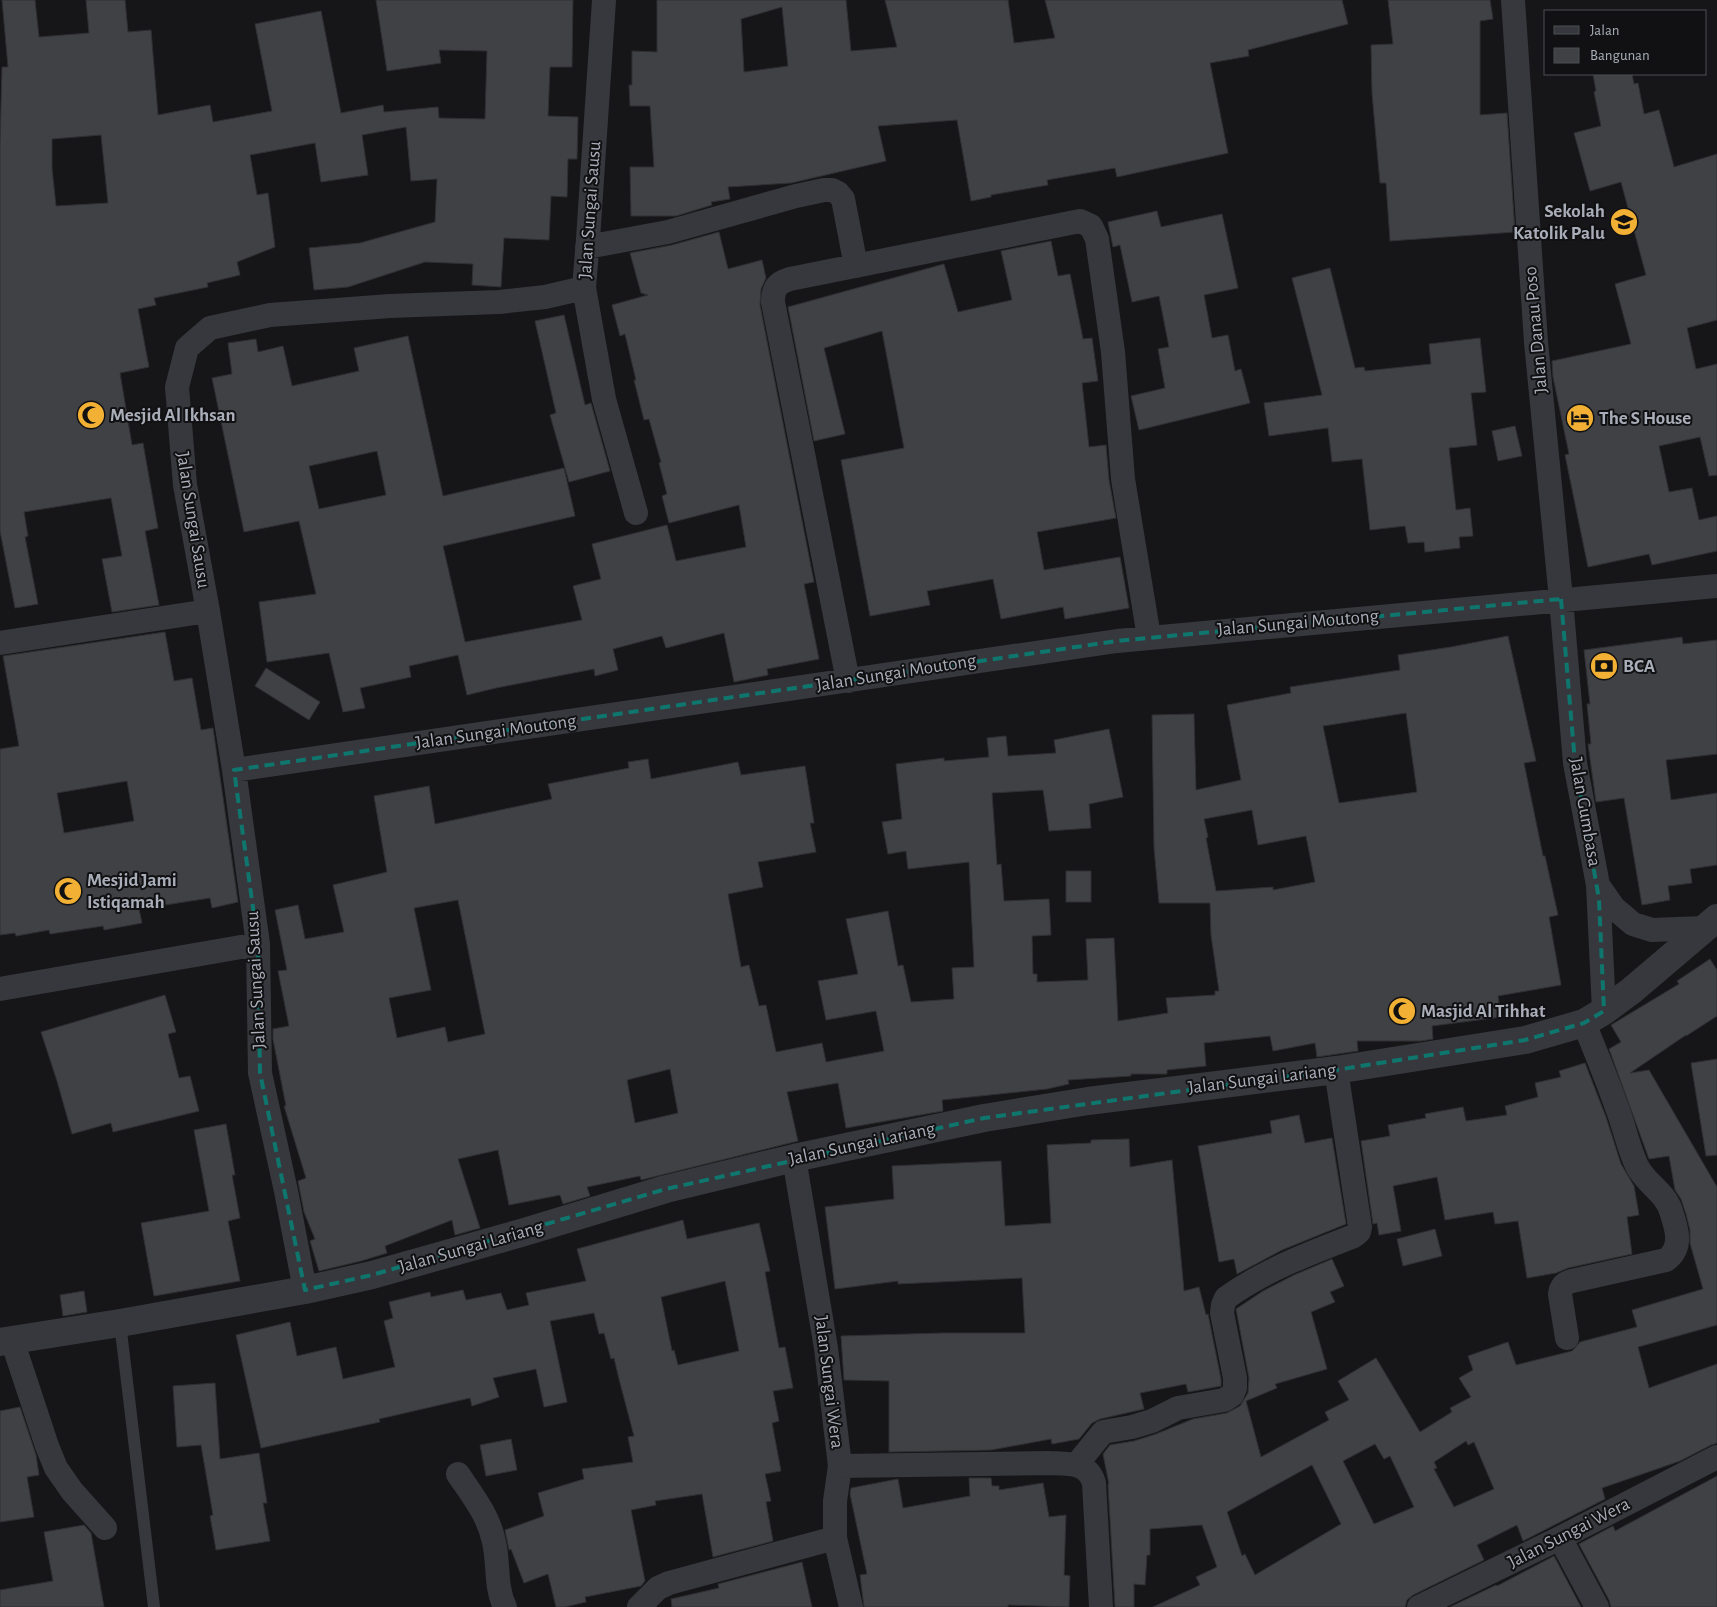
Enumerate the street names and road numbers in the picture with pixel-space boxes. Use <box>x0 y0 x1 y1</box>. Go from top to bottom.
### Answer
street label: Jalan Sungai Sausu <box>576 140 604 280</box>
street label: Jalan Danau Poso <box>1521 266 1551 394</box>
street label: Jalan Sungai Sausu <box>173 450 213 590</box>
street label: Jalan Sungai Moutong <box>1217 606 1380 640</box>
street label: Jalan Sungai Moutong <box>815 651 978 695</box>
street label: Jalan Sungai Moutong <box>415 711 578 753</box>
street label: Jalan Gumbasa <box>1566 756 1604 868</box>
street label: Jalan Sungai Sausu <box>243 910 269 1049</box>
street label: Jalan Sungai Lariang <box>1187 1060 1338 1098</box>
street label: Jalan Sungai Lariang <box>787 1119 938 1169</box>
street label: Jalan Sungai Lariang <box>397 1217 546 1277</box>
street label: Jalan Sungai Wera <box>811 1314 847 1450</box>
street label: Jalan Sungai Wera <box>1505 1494 1633 1572</box>

